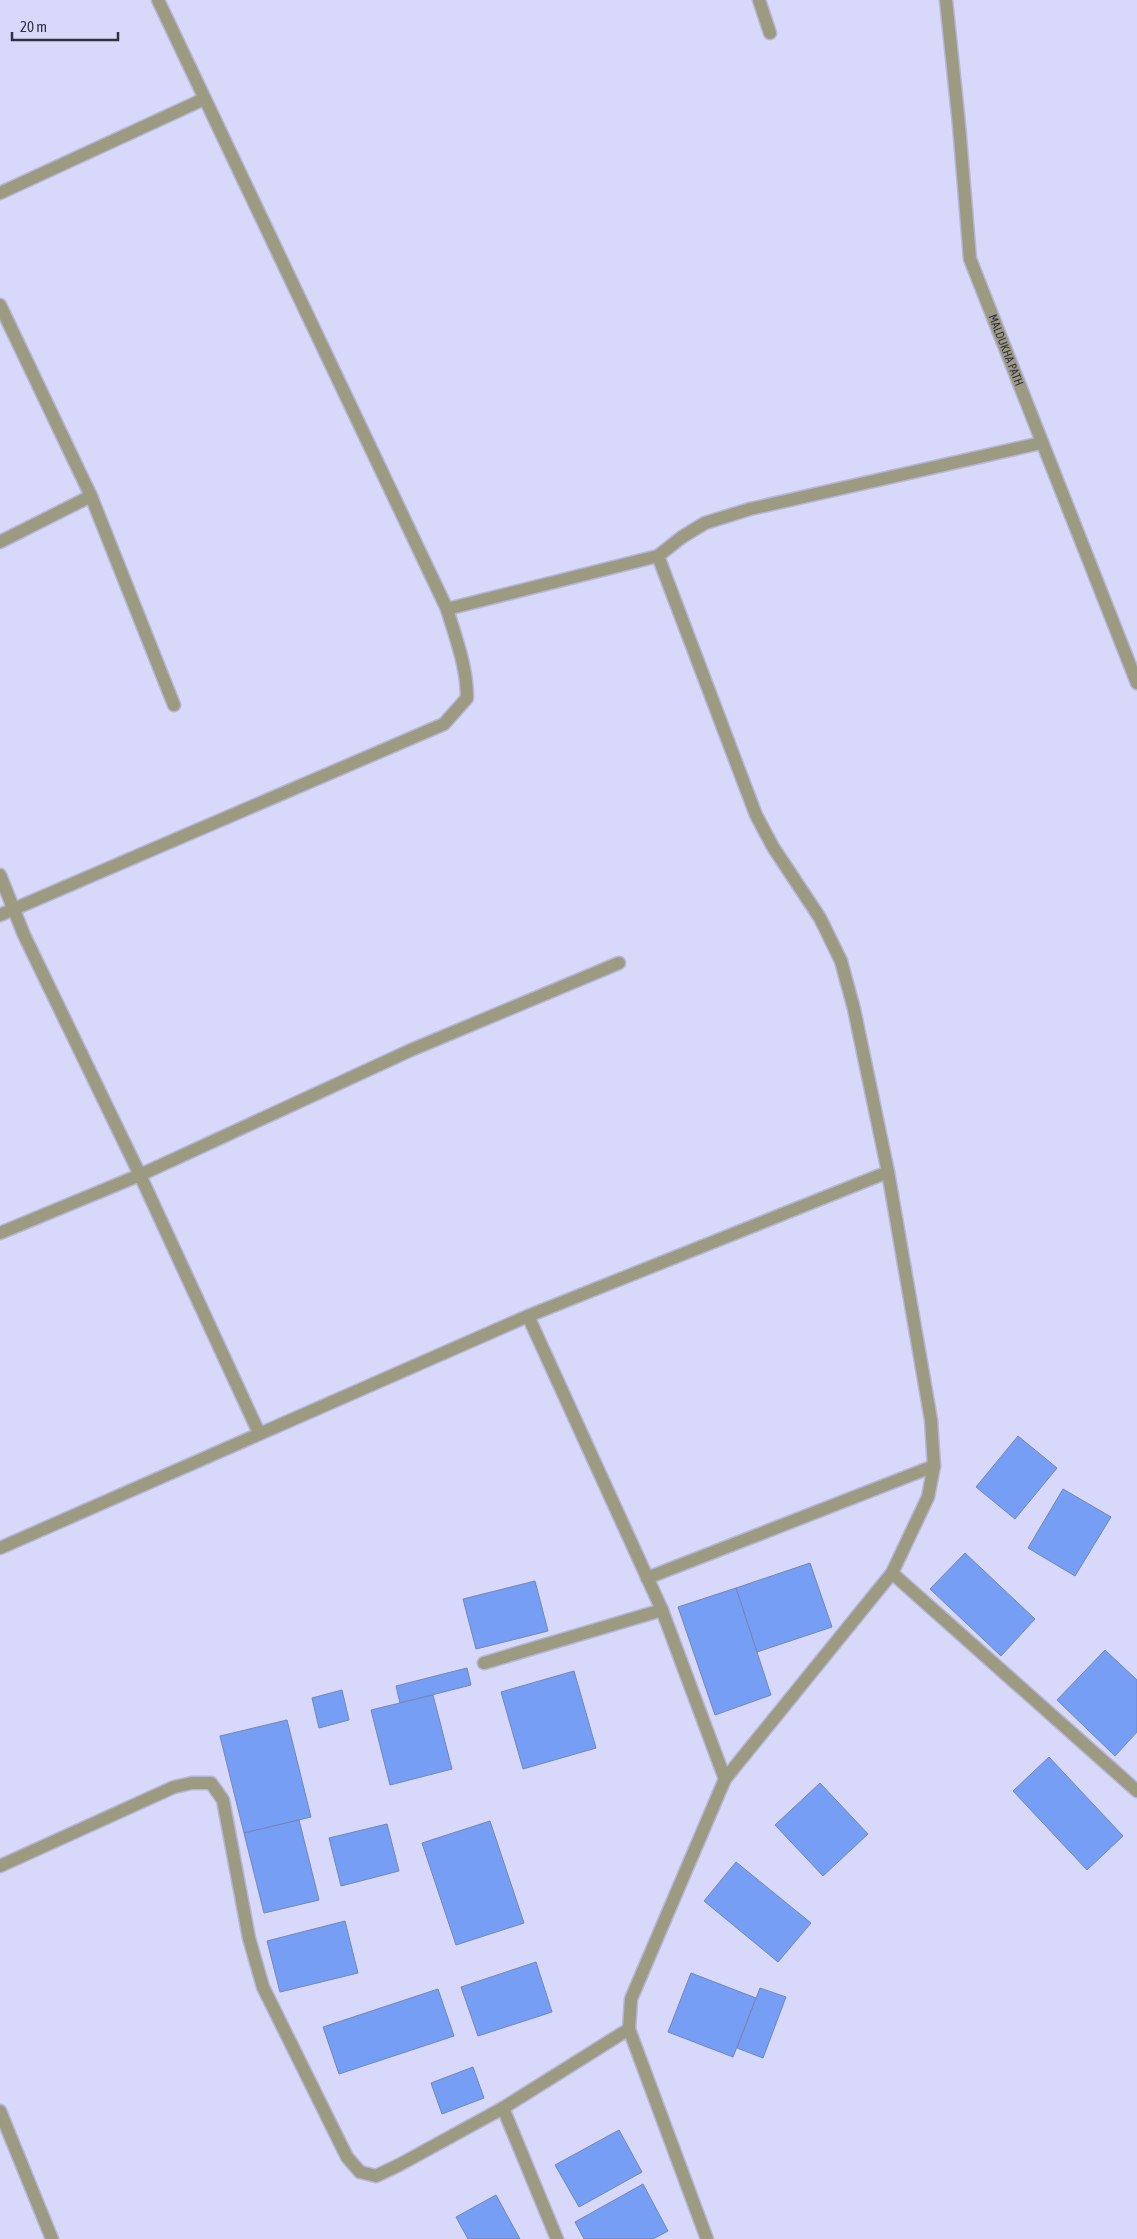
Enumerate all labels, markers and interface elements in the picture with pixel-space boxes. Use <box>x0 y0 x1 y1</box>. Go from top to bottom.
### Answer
scale bar <box>12 10 119 42</box>
text: 20 m <box>20 18 47 35</box>
street label: MALDUKHA PATH <box>985 312 1026 388</box>

